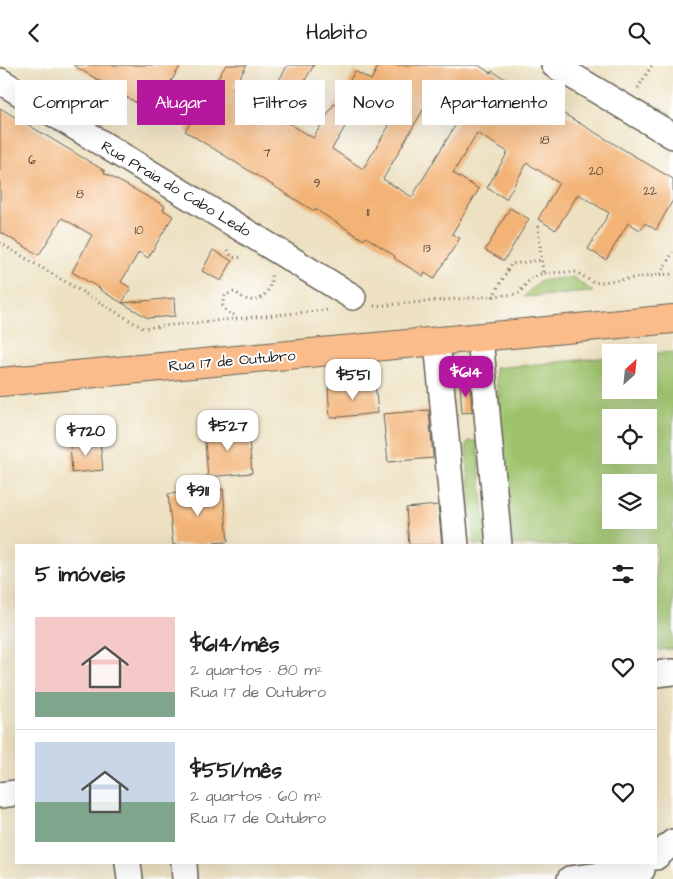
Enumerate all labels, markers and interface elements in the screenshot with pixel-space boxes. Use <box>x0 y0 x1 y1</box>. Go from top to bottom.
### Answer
text: Habito <box>306 17 367 48</box>
icon: back <box>20 19 48 47</box>
icon: search <box>625 19 653 47</box>
chip: Comprar <box>15 80 127 125</box>
chip: Alugar <box>137 80 225 125</box>
chip: Filtros <box>235 80 325 125</box>
chip: Novo <box>335 80 412 125</box>
chip: Apartamento <box>422 80 565 125</box>
house number: 18 <box>540 132 550 149</box>
street label: Rua Praia do Cabo Ledo <box>97 136 255 242</box>
house number: 7 <box>263 145 271 162</box>
house number: 6 <box>28 152 36 169</box>
house number: 20 <box>589 163 604 180</box>
house number: 9 <box>314 175 321 192</box>
house number: 22 <box>643 183 657 200</box>
house number: 8 <box>76 186 84 203</box>
house number: 11 <box>366 204 370 221</box>
house number: 10 <box>134 222 144 239</box>
house number: 13 <box>423 240 431 257</box>
north arrow <box>602 344 658 399</box>
map controls <box>602 344 657 529</box>
street label: Rua 17 de Outubro <box>168 345 297 377</box>
pin: $614 <box>436 355 496 398</box>
pin: $551 <box>323 359 383 401</box>
text: $614 <box>450 361 482 383</box>
text: $551 <box>336 364 370 386</box>
pin: $527 <box>198 409 258 452</box>
button: locate <box>602 409 657 464</box>
pin: $720 <box>56 415 116 457</box>
text: $527 <box>208 415 248 437</box>
text: $720 <box>67 420 105 442</box>
button: layers <box>602 474 657 529</box>
pin: $911 <box>168 475 228 517</box>
text: $911 <box>187 480 209 502</box>
text: 5 imóveis <box>35 560 126 589</box>
icon: filters <box>609 560 637 588</box>
text: $614/mês <box>190 630 280 659</box>
icon: home <box>75 637 135 697</box>
icon: heart <box>609 653 637 681</box>
text: 2 quartos · 80 m² <box>190 659 323 681</box>
text: Rua 17 de Outubro <box>190 681 326 703</box>
text: $551/mês <box>190 756 282 785</box>
icon: home <box>75 762 135 822</box>
icon: heart <box>609 778 637 806</box>
text: 2 quartos · 60 m² <box>190 785 322 807</box>
text: Rua 17 de Outubro <box>190 807 326 829</box>

